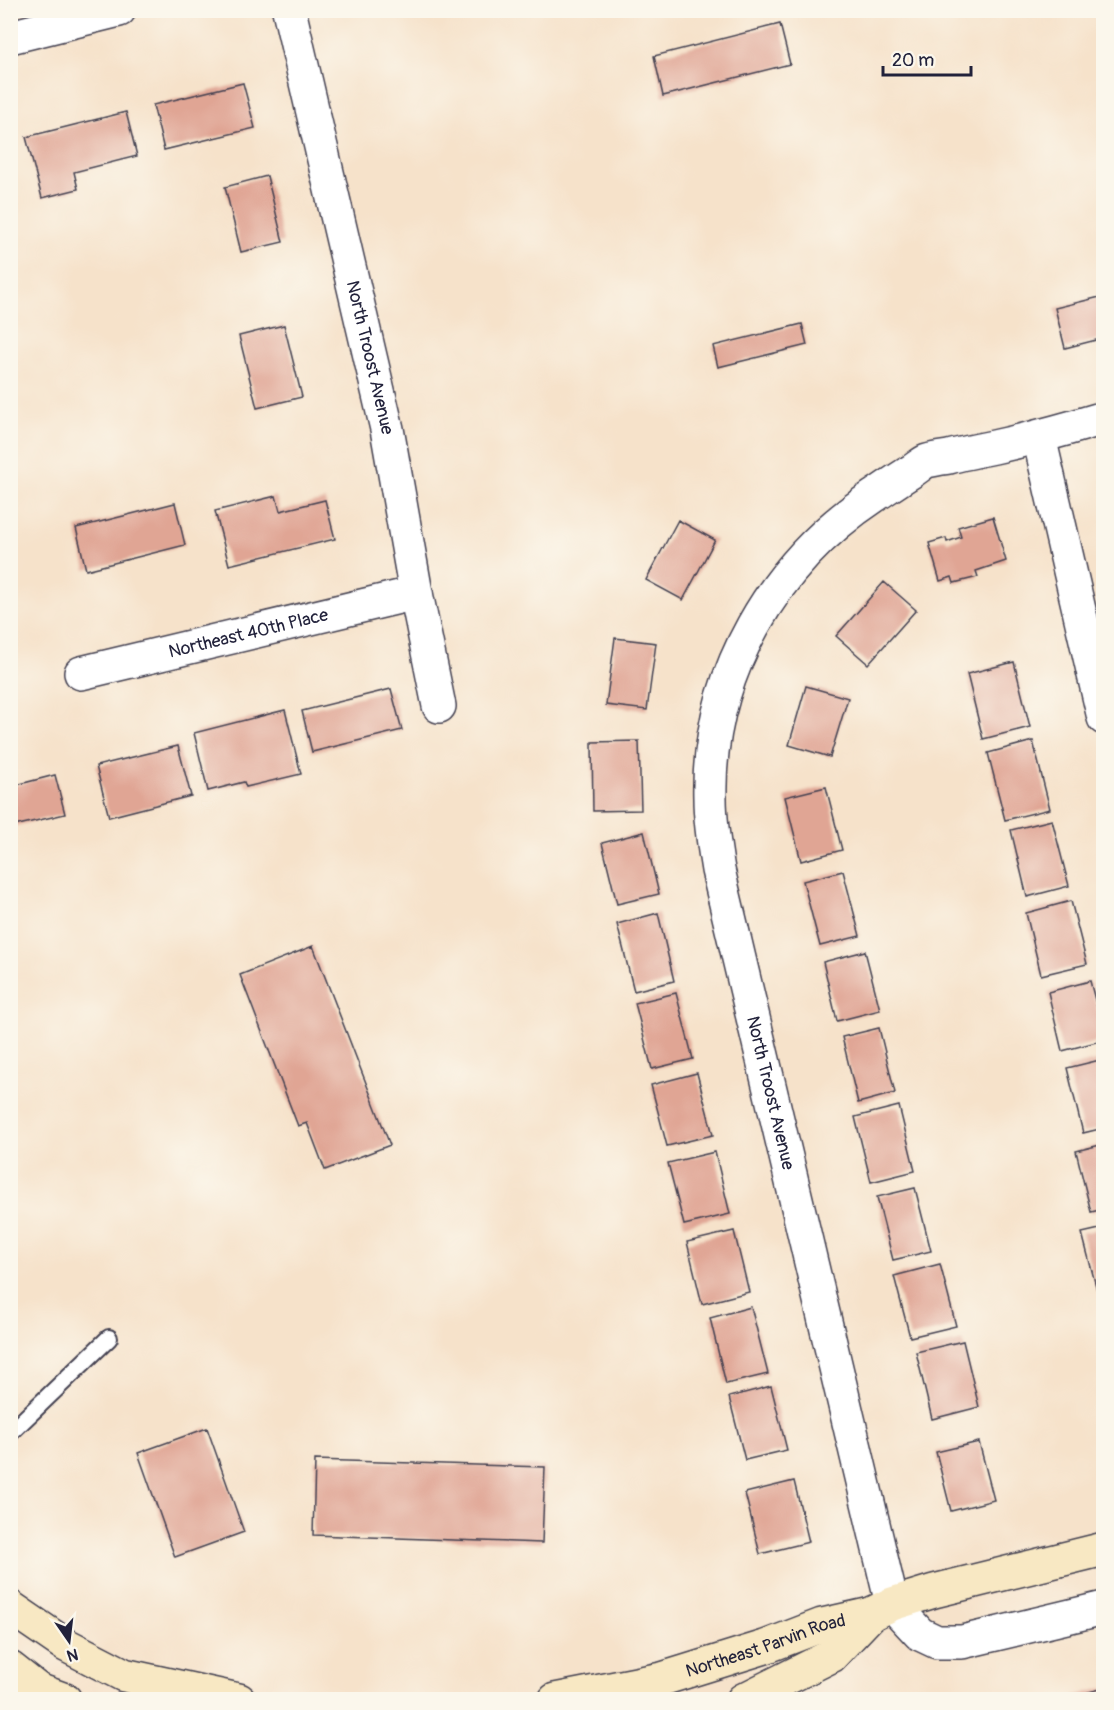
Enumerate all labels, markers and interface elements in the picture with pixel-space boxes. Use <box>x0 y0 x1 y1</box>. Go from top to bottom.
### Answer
scale bar <box>883 39 972 77</box>
text: 20 m <box>892 49 934 72</box>
street label: North Troost Avenue <box>341 278 399 437</box>
street label: Northeast 40th Place <box>166 603 331 664</box>
street label: North Troost Avenue <box>741 1014 800 1172</box>
street label: Northeast Parvin Road <box>683 1609 848 1683</box>
north arrow <box>39 1611 99 1671</box>
text: N <box>65 1644 80 1666</box>

